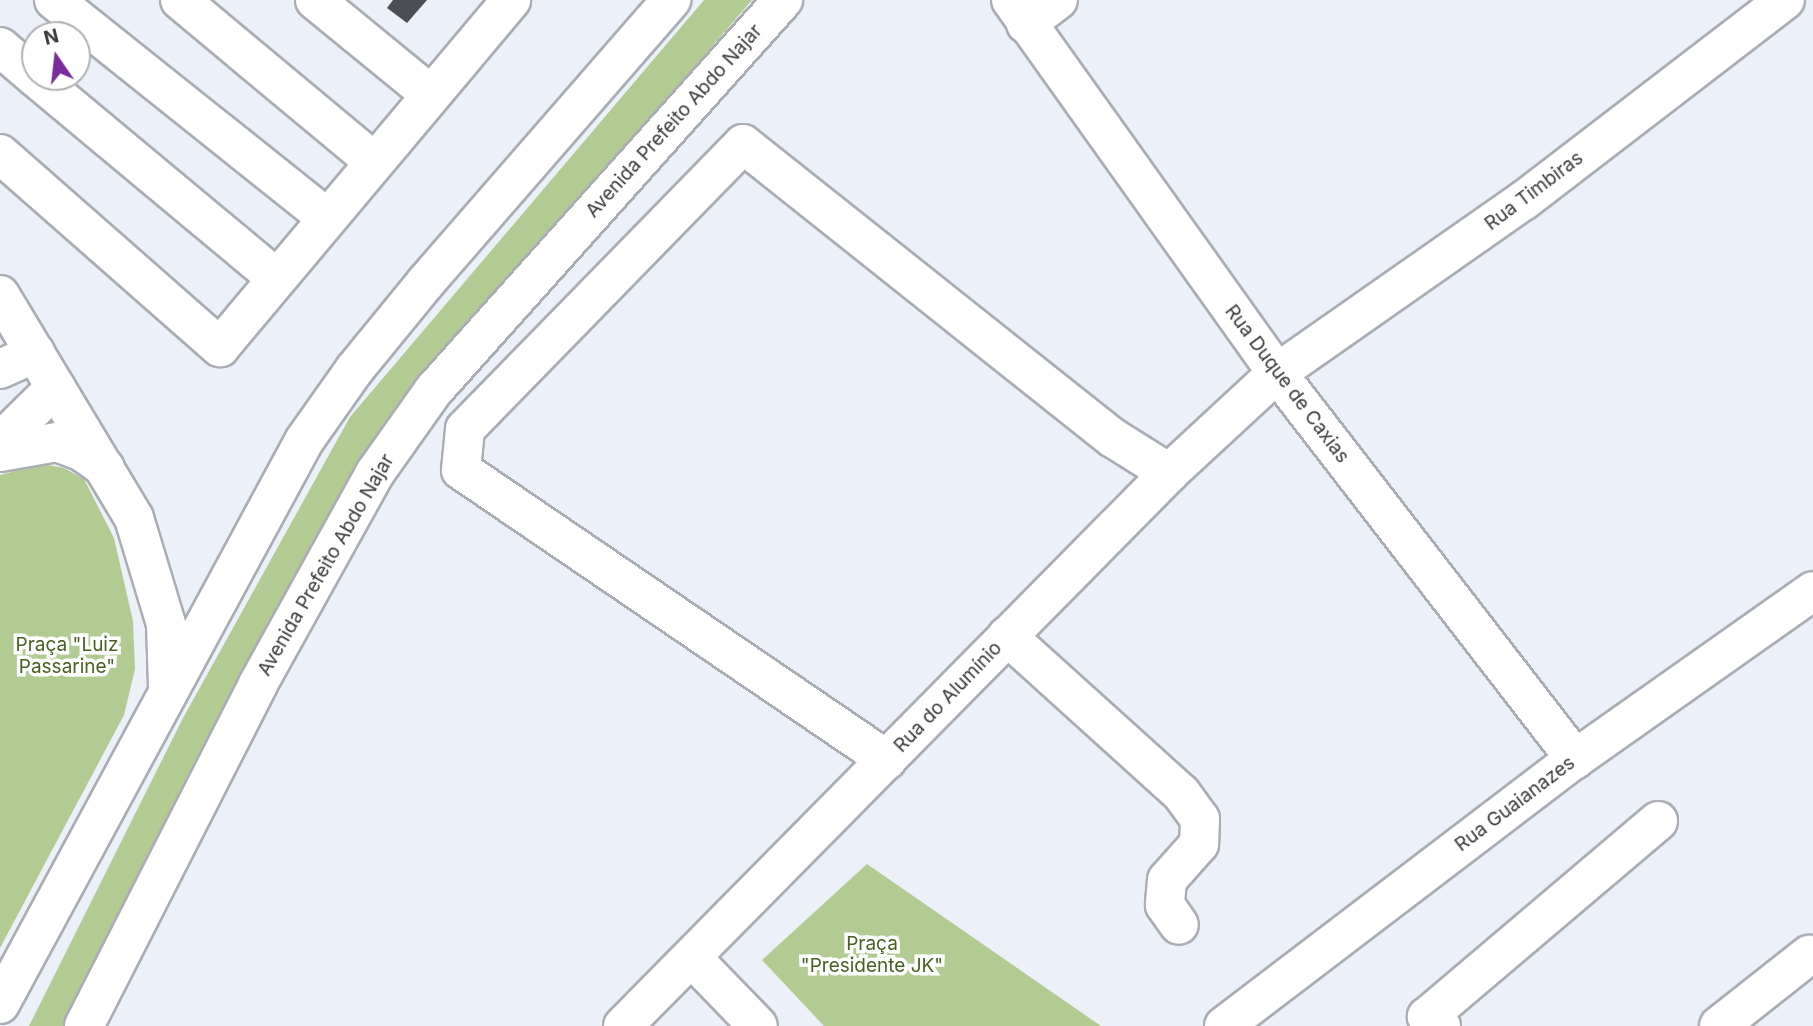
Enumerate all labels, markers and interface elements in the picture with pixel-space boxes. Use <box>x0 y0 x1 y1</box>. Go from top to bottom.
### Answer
street label: Avenida Prefeito Abdo Najar <box>581 20 767 222</box>
north arrow <box>21 21 91 91</box>
text: N <box>41 24 61 50</box>
street label: Rua Timbiras <box>1480 147 1588 235</box>
street label: Rua Duque de Caxias <box>1220 300 1354 468</box>
street label: Avenida Prefeito Abdo Najar <box>253 450 399 680</box>
park label: Praça "Luiz Passarine" <box>16 634 118 678</box>
street label: Rua do Alumínio <box>889 637 1007 757</box>
street label: Rua Guaianazes <box>1451 752 1579 856</box>
park label: Praça "Presidente JK" <box>801 933 943 977</box>

